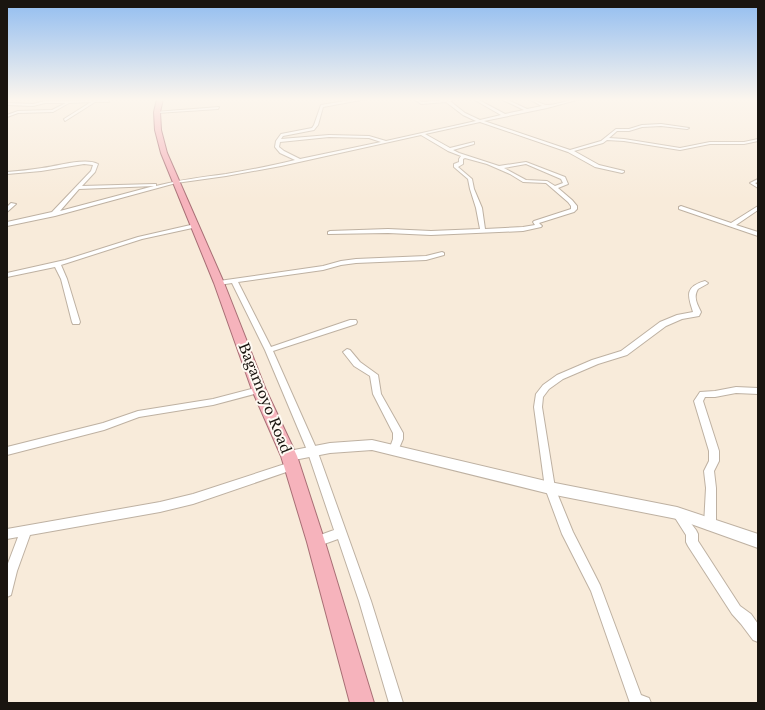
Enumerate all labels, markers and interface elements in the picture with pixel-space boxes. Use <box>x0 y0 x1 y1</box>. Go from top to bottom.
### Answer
street label: Bagamoyo Road <box>235 340 296 456</box>

